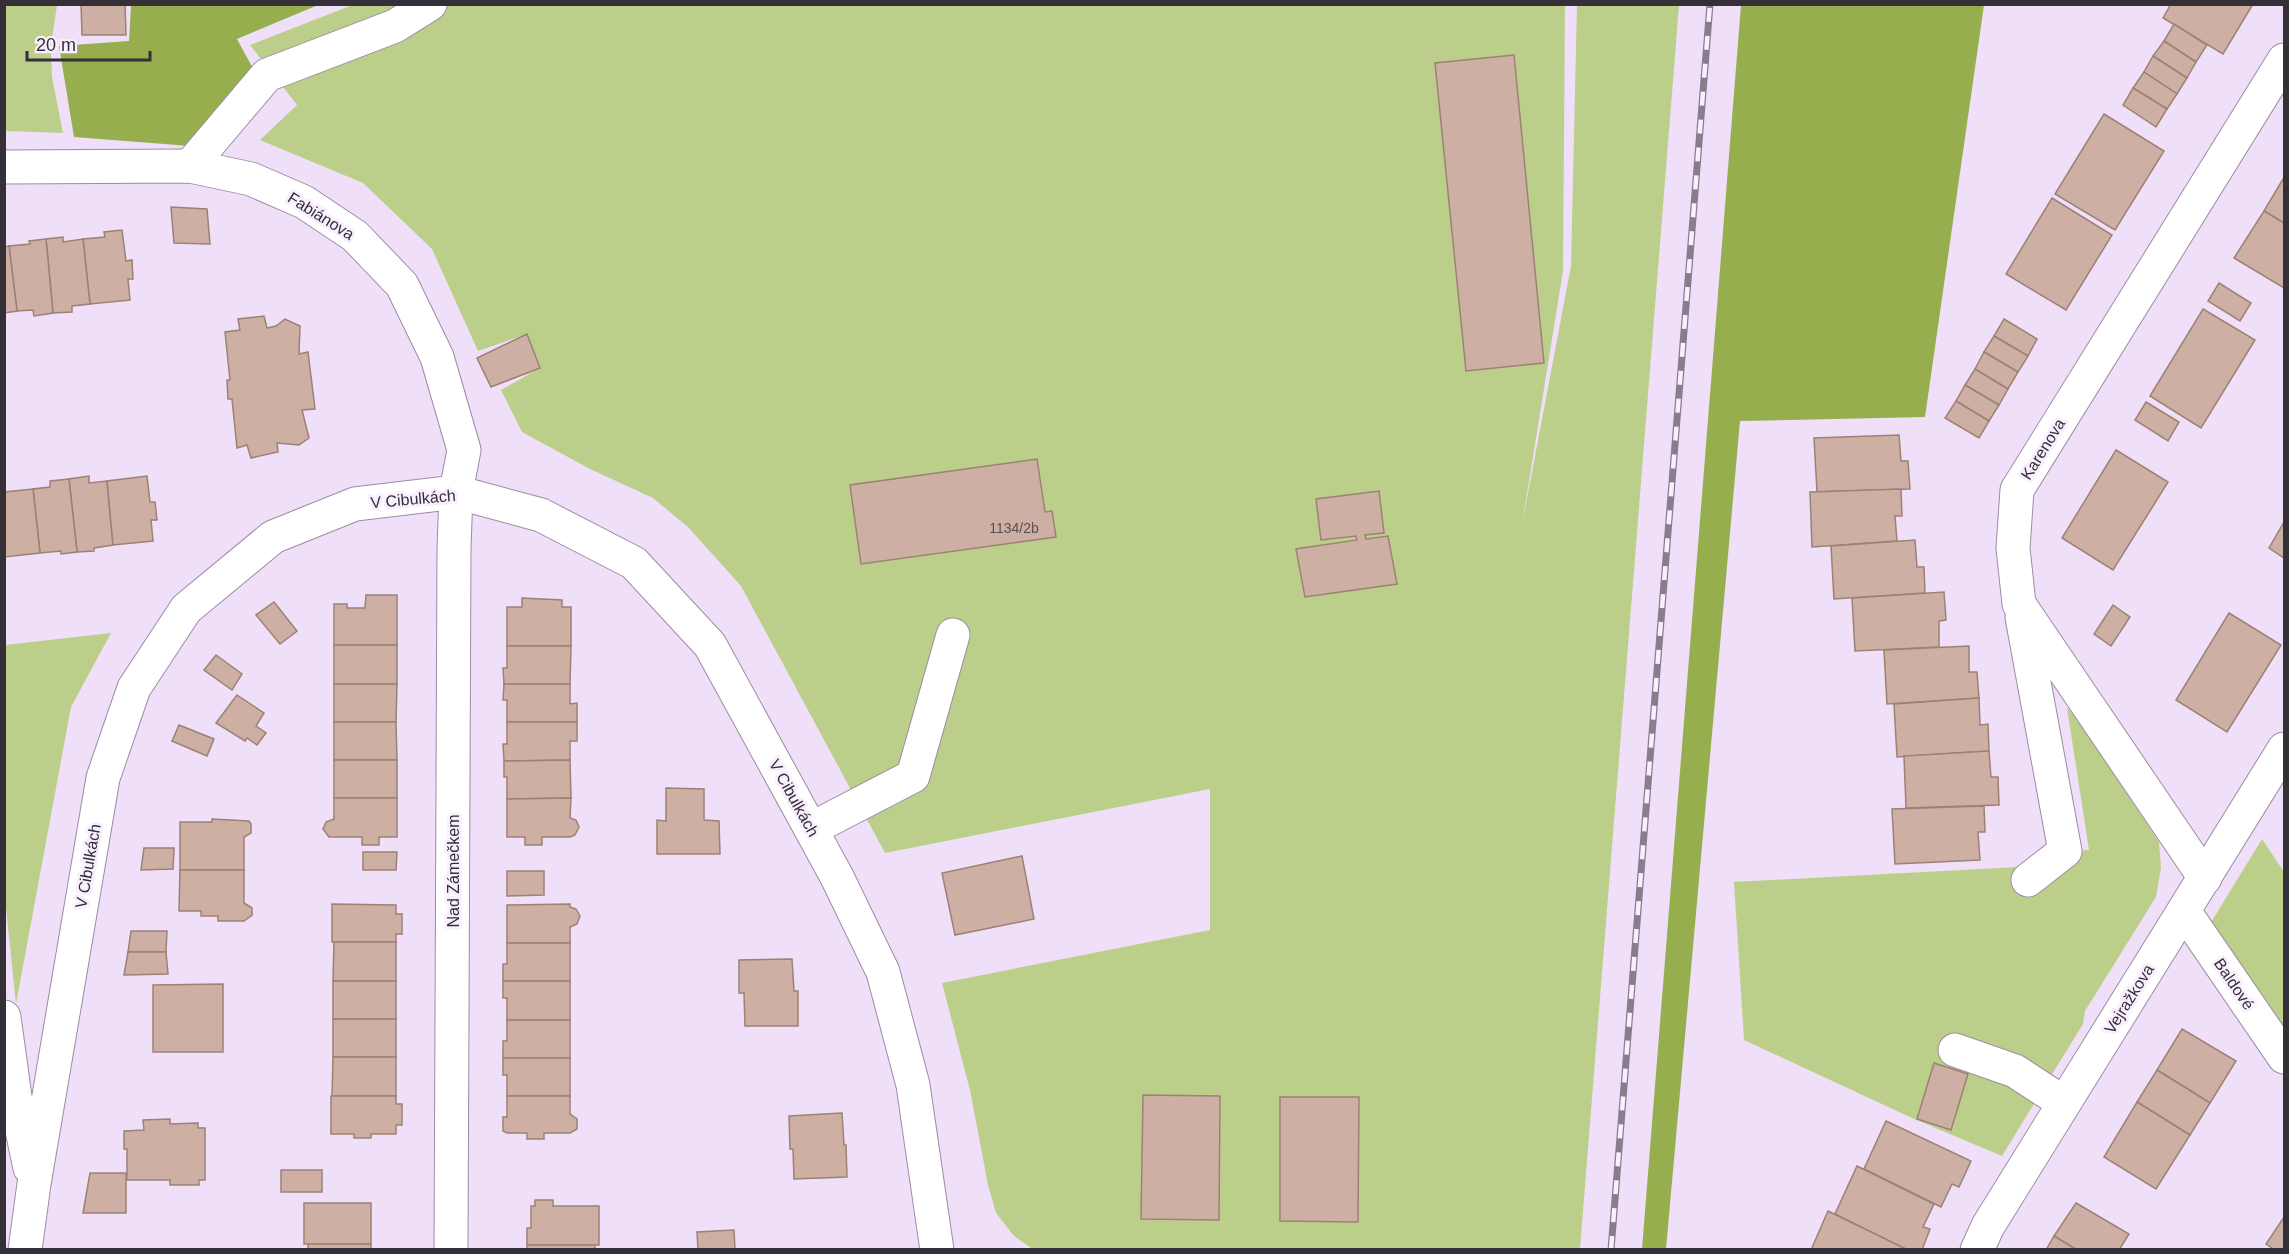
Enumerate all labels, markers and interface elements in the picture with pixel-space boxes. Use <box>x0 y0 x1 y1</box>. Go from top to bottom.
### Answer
scale bar <box>27 24 150 62</box>
text: 20 m <box>36 35 76 55</box>
street label: Fabiánova <box>285 189 357 243</box>
street label: Karenova <box>2018 415 2068 483</box>
street label: V Cibulkách <box>370 487 456 511</box>
house number: 1134/2b <box>989 520 1039 536</box>
street label: V Cibulkách <box>766 757 822 839</box>
street label: Nad Zámečkem <box>445 815 462 927</box>
street label: V Cibulkách <box>72 822 104 910</box>
street label: Baldové <box>2211 955 2257 1013</box>
street label: Vejražkova <box>2101 961 2157 1037</box>

